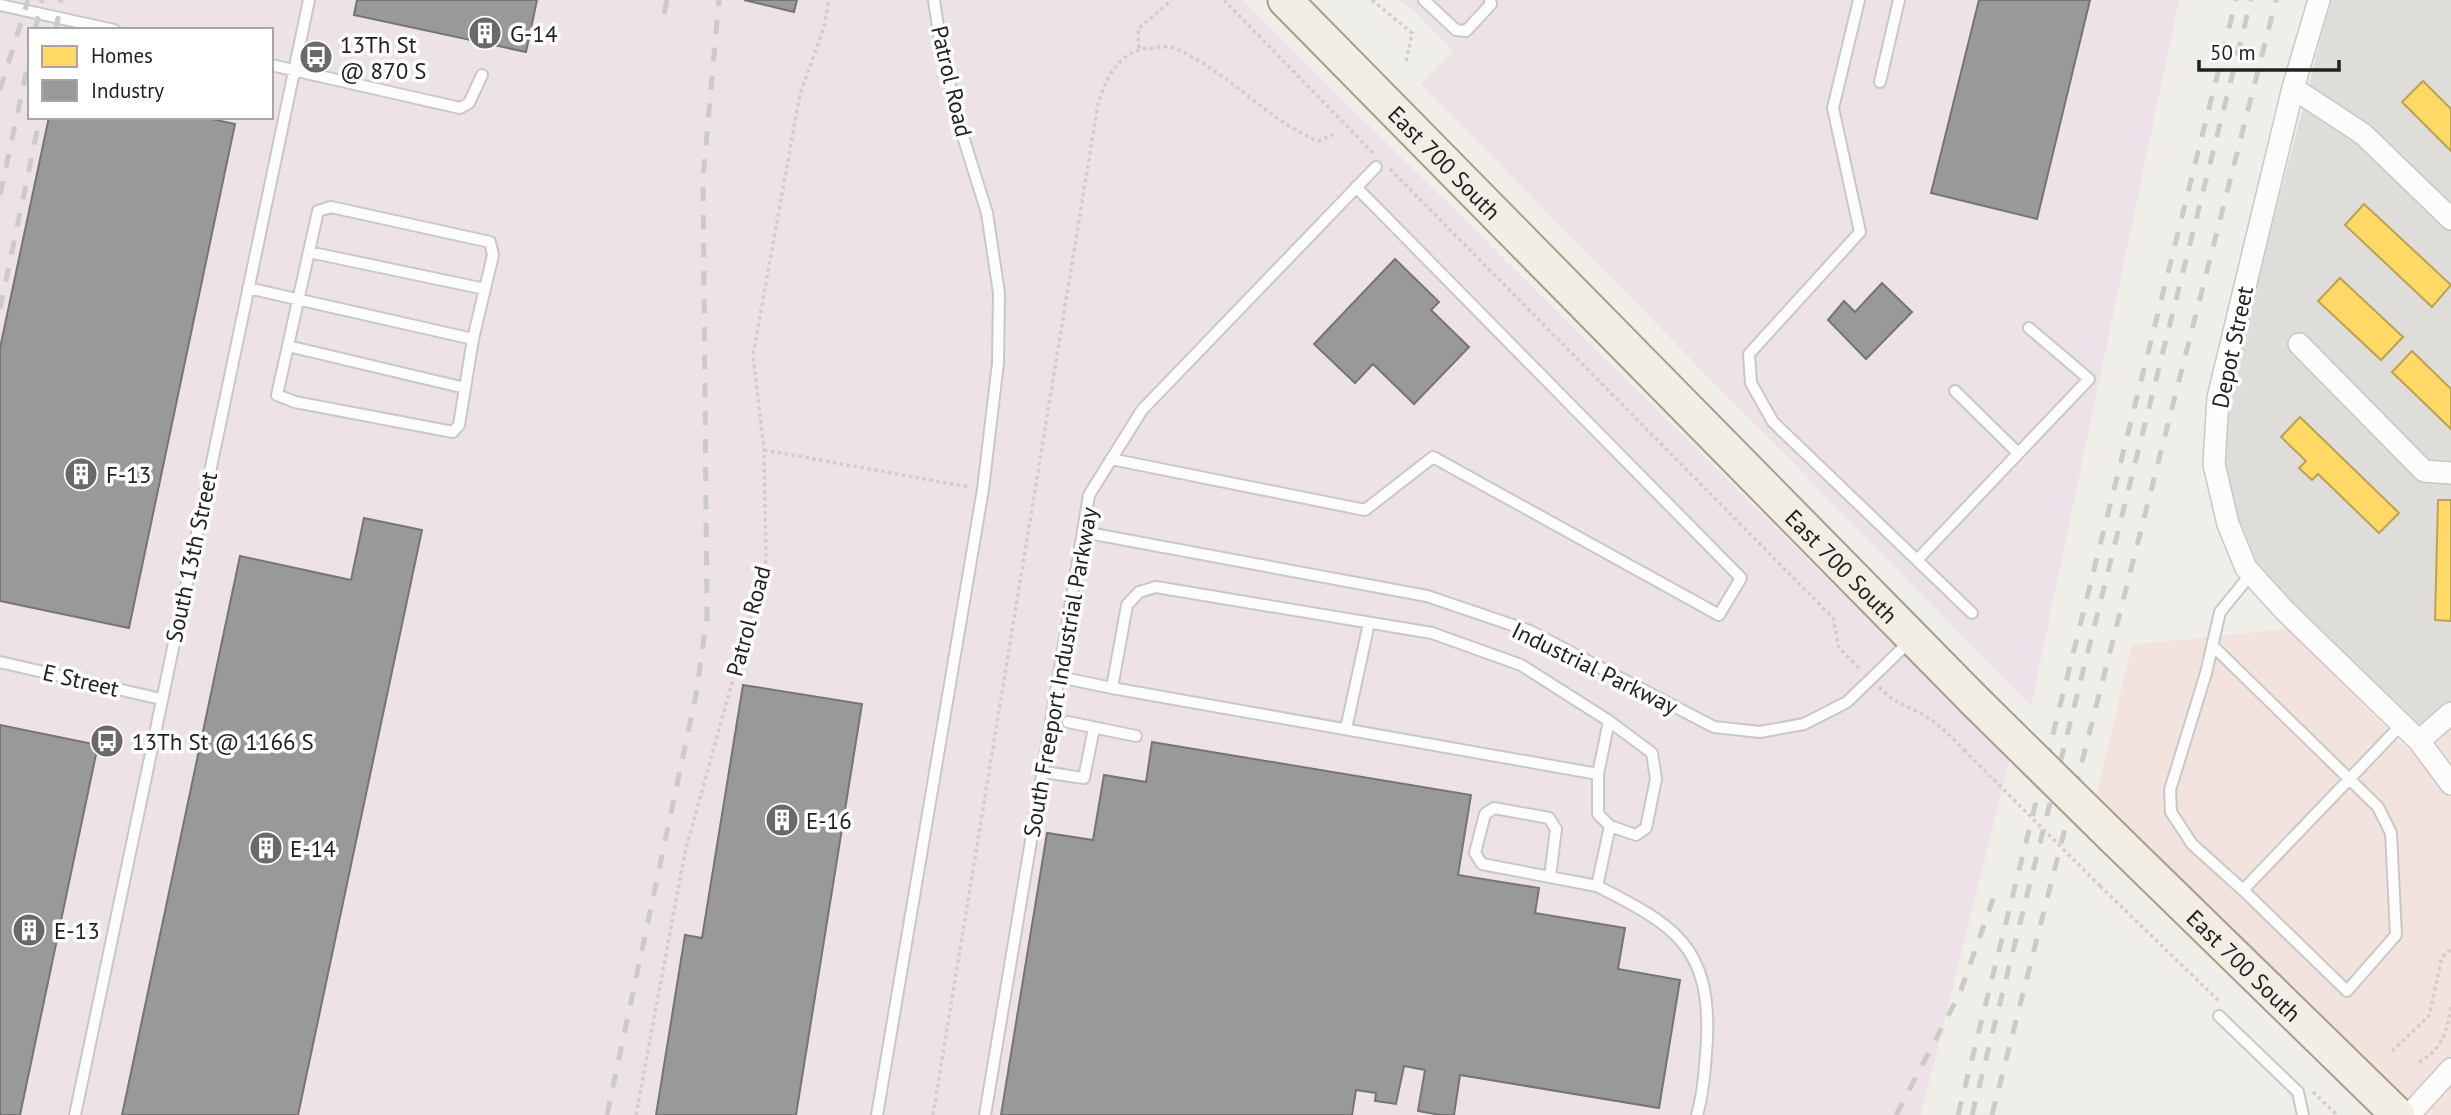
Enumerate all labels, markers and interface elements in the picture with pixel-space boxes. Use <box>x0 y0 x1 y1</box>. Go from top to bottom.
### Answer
building icon: G-14 <box>466 14 504 52</box>
place label: G-14 <box>510 19 558 48</box>
street label: Patrol Road <box>925 23 979 139</box>
legend <box>28 28 273 119</box>
scale bar <box>2199 28 2339 72</box>
place label: 13Th St @ 870 S <box>340 30 427 85</box>
bus stop icon: 13Th St @ 870 S <box>297 38 335 76</box>
text: 50 m <box>2210 39 2256 66</box>
text: Homes <box>91 42 153 69</box>
text: Industry <box>91 77 164 104</box>
street label: East 700 South <box>1382 99 1507 226</box>
street label: Depot Street <box>2205 283 2259 411</box>
building icon: F-13 <box>62 455 100 493</box>
place label: F-13 <box>106 460 151 489</box>
street label: South 13th Street <box>159 469 223 645</box>
street label: East 700 South <box>1780 503 1904 629</box>
street label: South Freeport Industrial Parkway <box>1017 504 1103 839</box>
street label: Patrol Road <box>719 563 777 679</box>
street label: Industrial Parkway <box>1507 615 1683 721</box>
street label: E Street <box>40 657 122 703</box>
bus stop icon: 13Th St @ 1166 S <box>88 722 126 760</box>
place label: 13Th St @ 1166 S <box>132 727 314 756</box>
building icon: E-16 <box>763 801 801 839</box>
place label: E-16 <box>806 806 852 835</box>
building icon: E-14 <box>247 829 285 867</box>
place label: E-14 <box>290 834 336 863</box>
street label: East 700 South <box>2181 903 2308 1027</box>
building icon: E-13 <box>10 911 48 949</box>
place label: E-13 <box>54 916 100 945</box>

